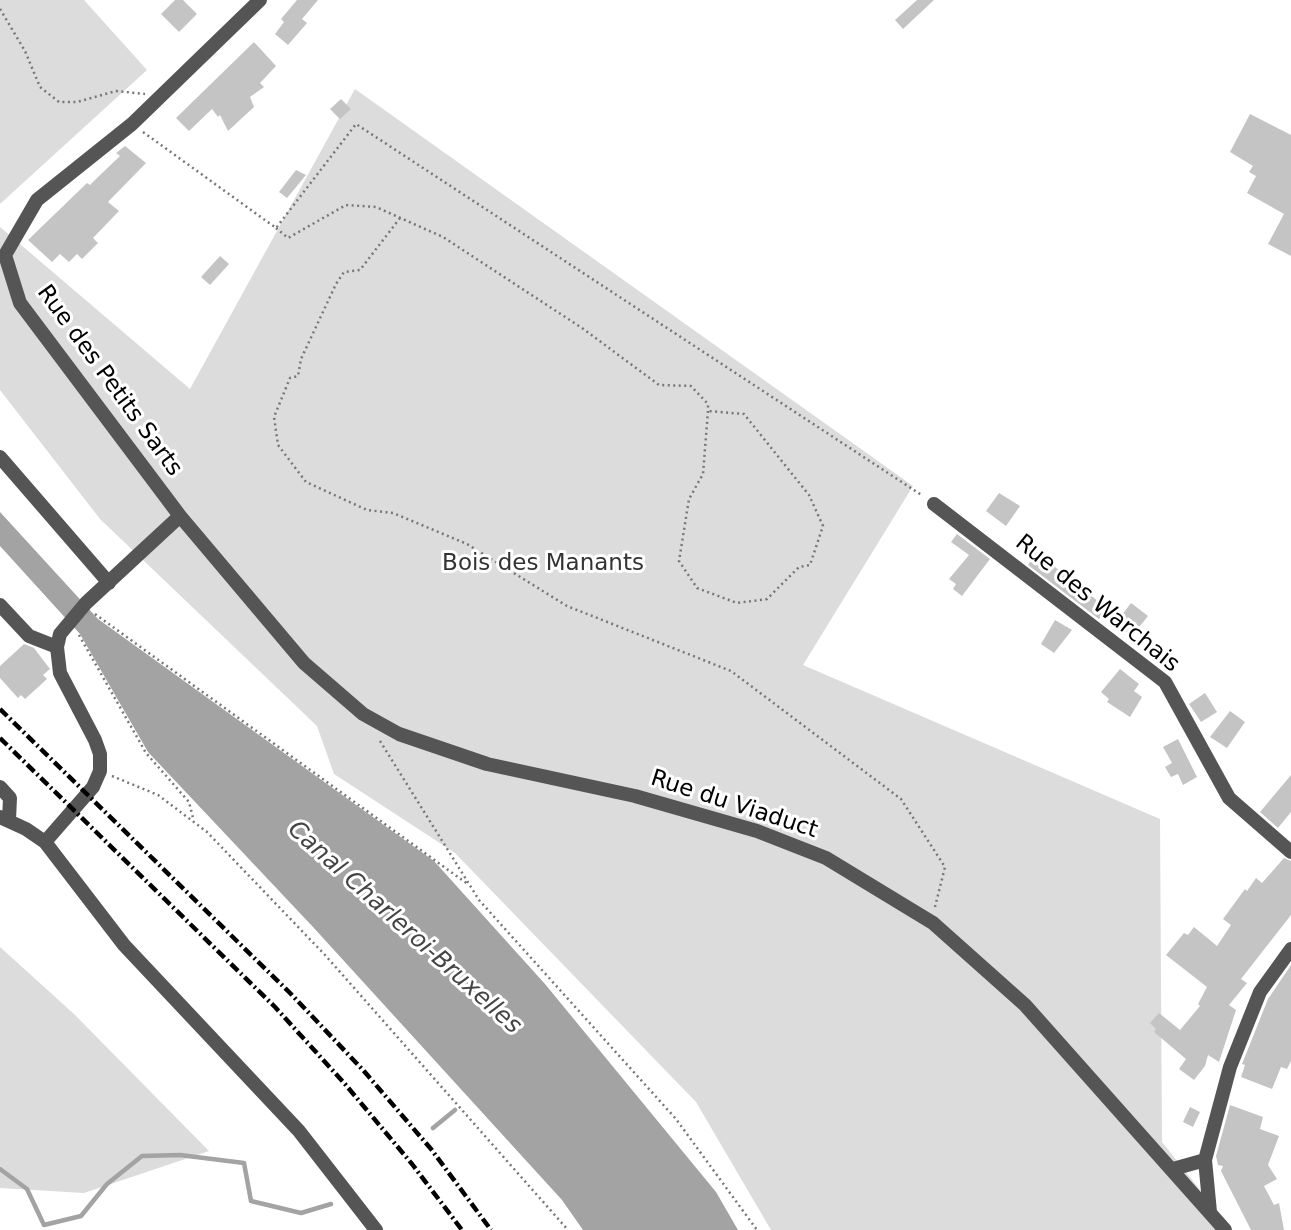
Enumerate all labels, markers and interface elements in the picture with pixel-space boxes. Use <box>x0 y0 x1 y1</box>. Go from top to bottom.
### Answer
street label: Rue des Petits Sarts <box>31 280 187 482</box>
street label: Rue des Warchais <box>1009 529 1185 679</box>
park label: Bois des Manants <box>442 550 644 578</box>
street label: Rue du Viaduct <box>647 765 821 845</box>
water label: Canal Charleroi-Bruxelles <box>281 815 527 1041</box>

